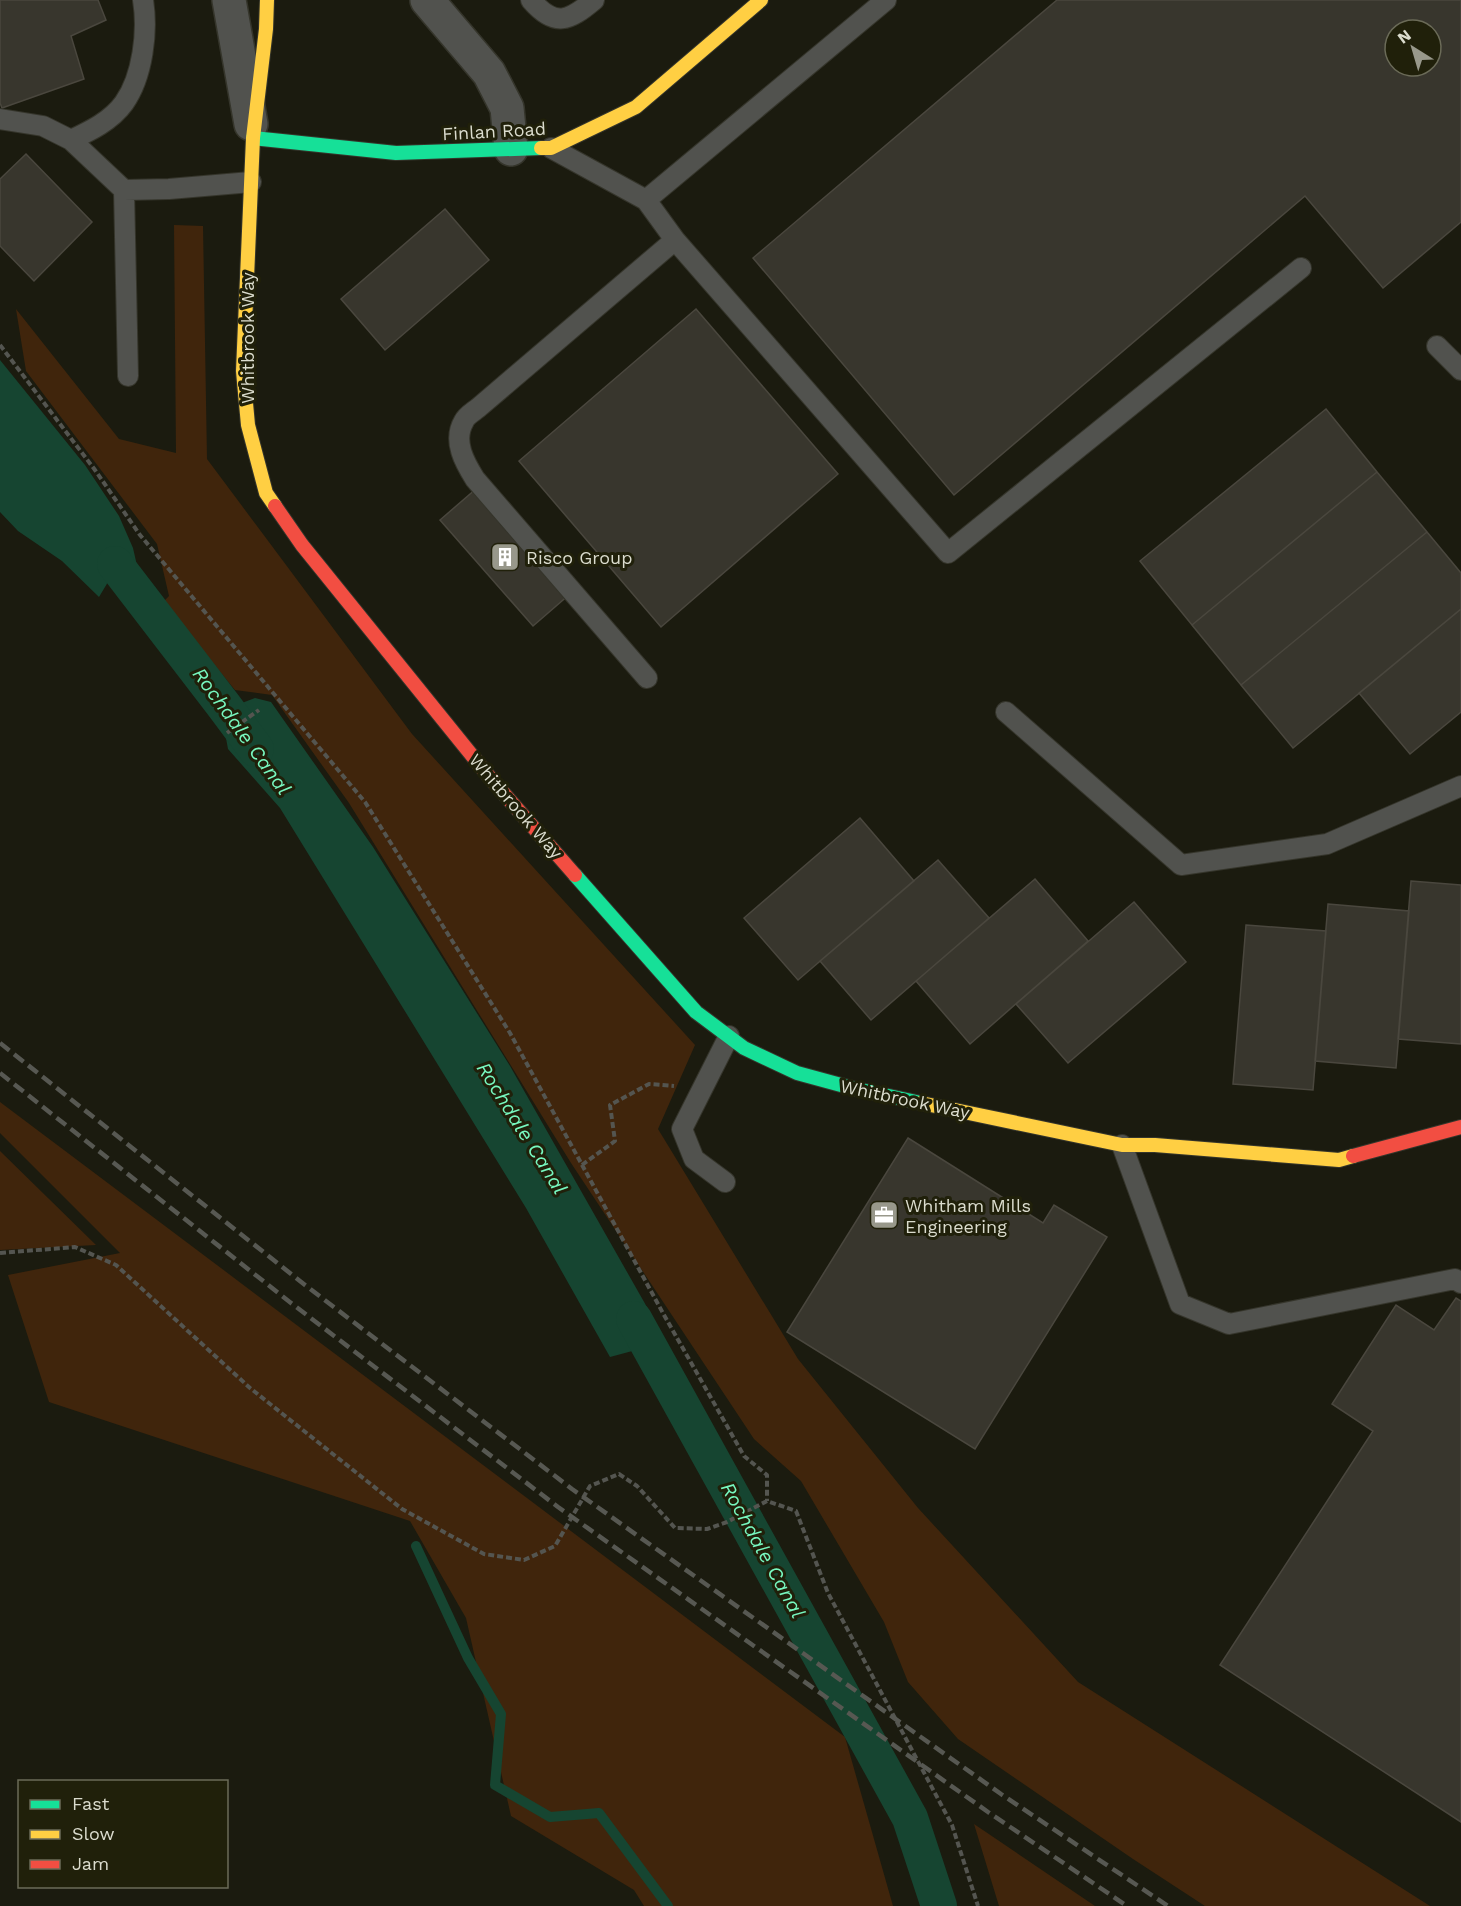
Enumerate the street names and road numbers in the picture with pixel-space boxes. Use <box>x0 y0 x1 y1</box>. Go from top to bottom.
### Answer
street label: Finlan Road <box>442 118 546 144</box>
street label: Whitbrook Way <box>237 271 258 404</box>
street label: Whitbrook Way <box>465 749 568 863</box>
street label: Whitbrook Way <box>838 1075 972 1123</box>

